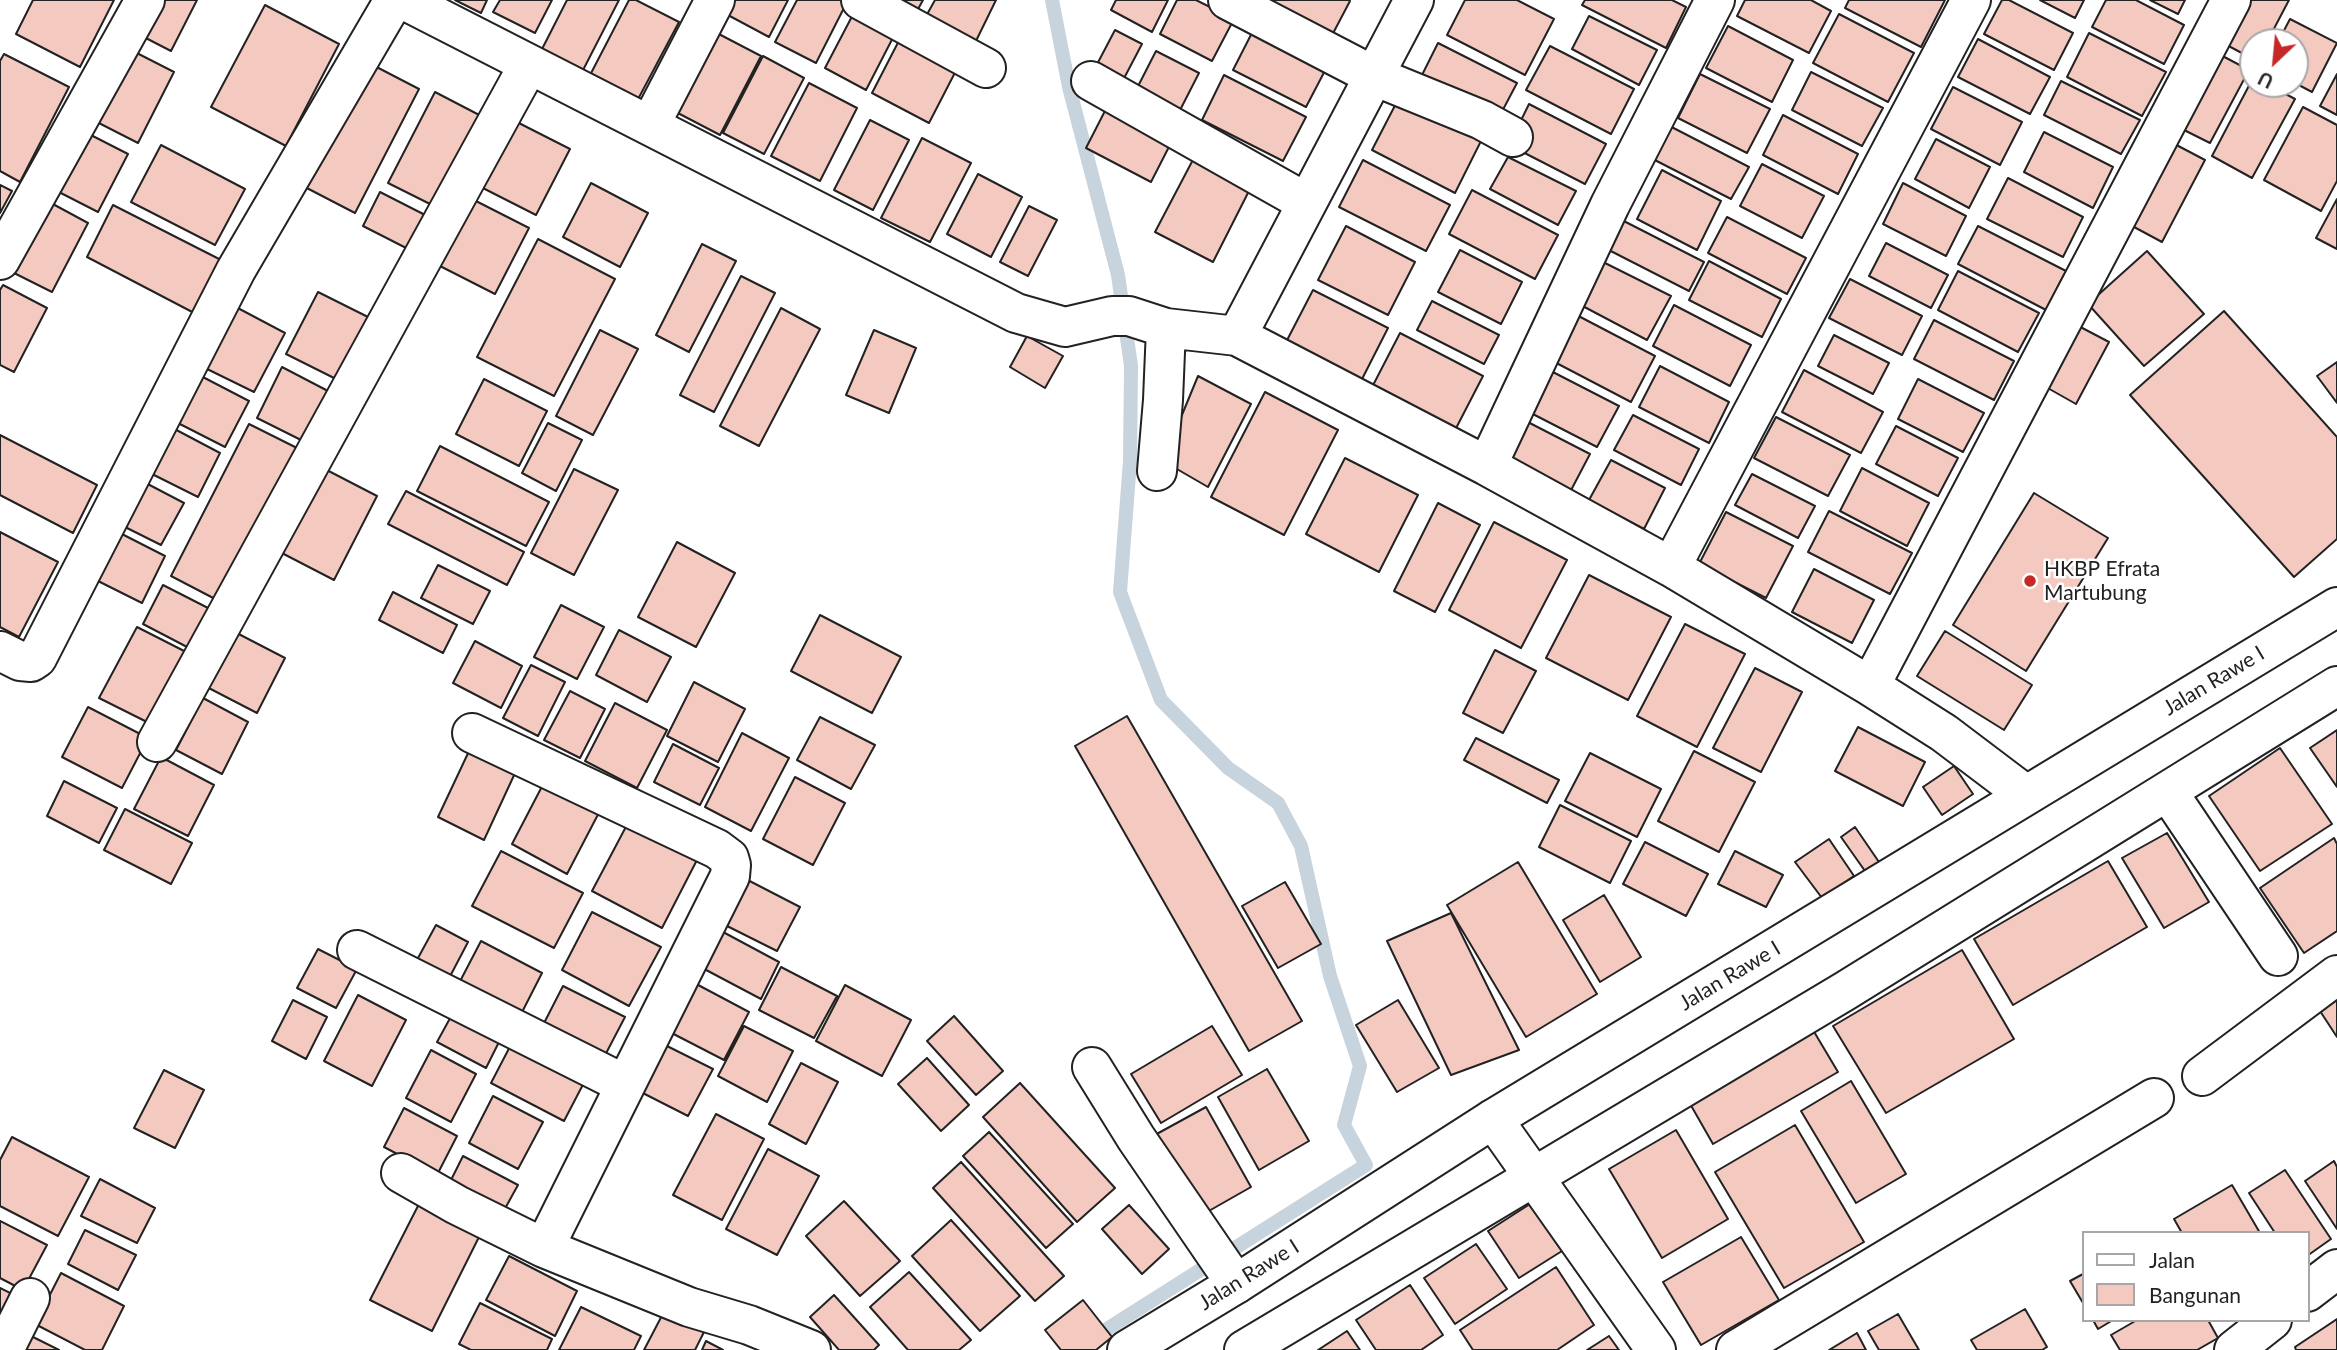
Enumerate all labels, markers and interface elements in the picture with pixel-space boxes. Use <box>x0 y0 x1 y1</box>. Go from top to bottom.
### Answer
north arrow <box>2239 28 2309 98</box>
text: U <box>2254 67 2277 94</box>
place label: HKBP Efrata Martubung <box>2044 556 2160 606</box>
marker: HKBP Efrata Martubung <box>2022 573 2038 589</box>
street label: Jalan Rawe I <box>2159 641 2269 721</box>
street label: Jalan Rawe I <box>1675 936 1785 1016</box>
legend <box>2082 1231 2309 1322</box>
street label: Jalan Rawe I <box>1194 1234 1304 1316</box>
text: Jalan <box>2149 1247 2195 1272</box>
text: Bangunan <box>2149 1282 2241 1307</box>

